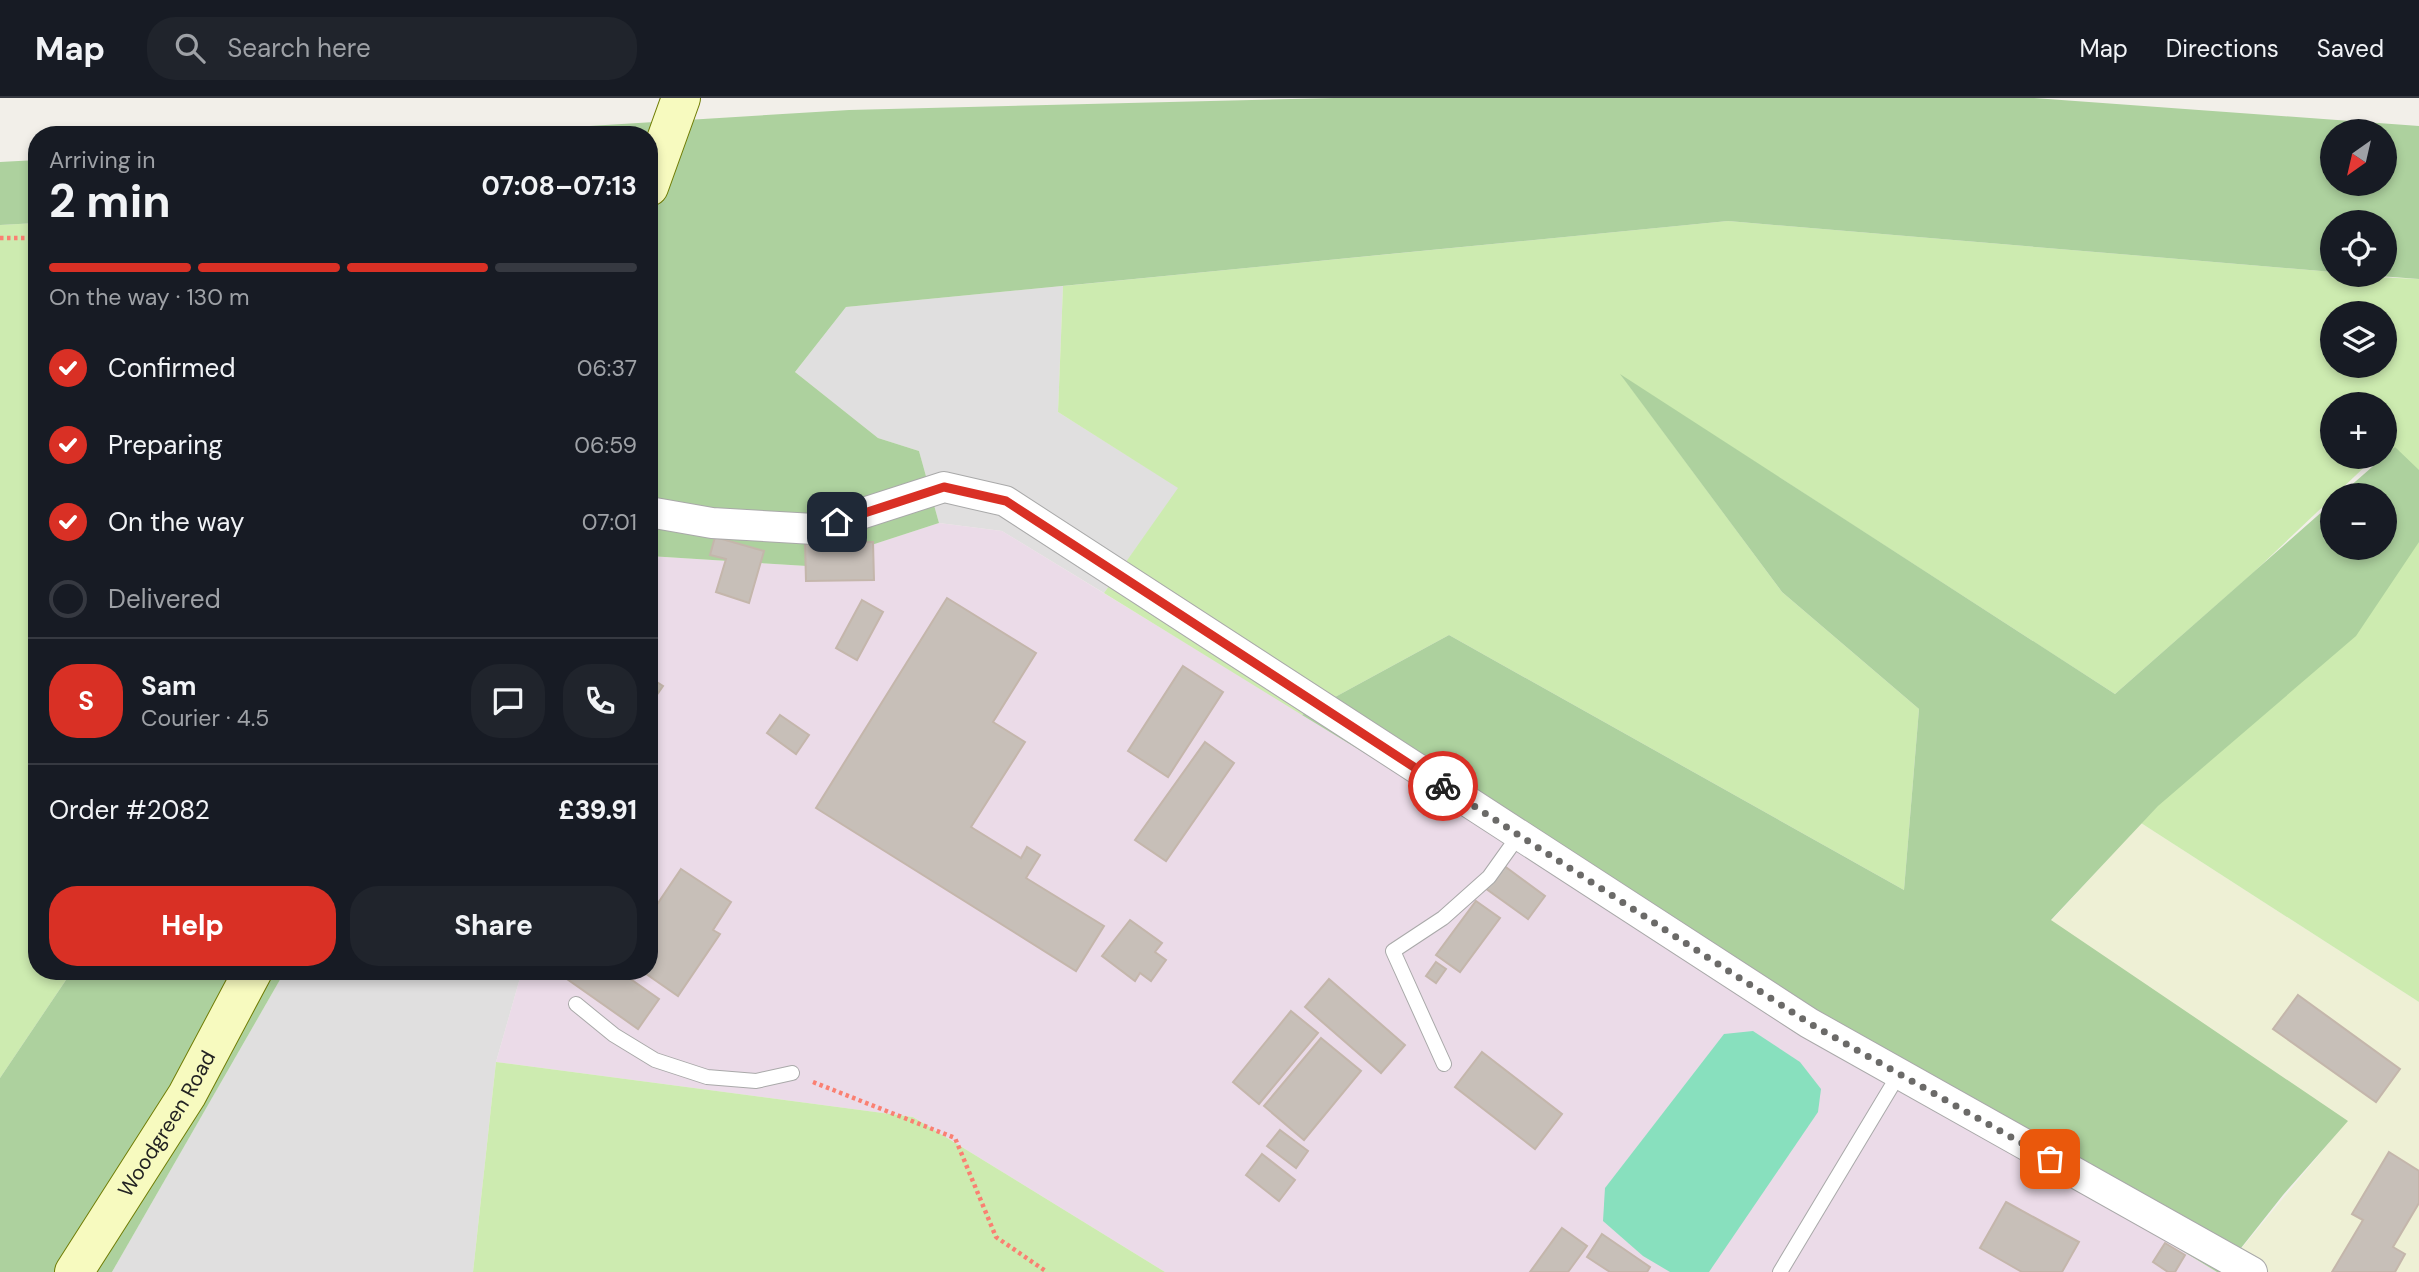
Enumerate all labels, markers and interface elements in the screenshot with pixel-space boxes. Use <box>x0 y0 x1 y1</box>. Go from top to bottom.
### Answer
search box <box>147 17 637 80</box>
text: Map <box>35 27 105 70</box>
icon: search <box>171 29 209 67</box>
text: Search here <box>227 31 371 65</box>
text: Map <box>2080 33 2128 64</box>
text: Directions <box>2166 33 2279 64</box>
text: Saved <box>2317 33 2384 64</box>
north arrow <box>2320 119 2398 196</box>
map controls <box>2320 119 2397 560</box>
text: Arriving in <box>49 145 155 175</box>
text: 07:08–07:13 <box>482 169 637 203</box>
text: 2 min <box>49 171 171 231</box>
button: locate <box>2320 210 2397 287</box>
text: On the way · 130 m <box>49 282 250 312</box>
button: layers <box>2320 301 2397 378</box>
icon: check <box>49 349 87 387</box>
text: Confirmed <box>108 351 235 385</box>
text: 06:37 <box>577 353 637 383</box>
button: + <box>2320 392 2397 469</box>
icon: check <box>49 426 87 464</box>
text: Preparing <box>108 428 223 462</box>
text: 06:59 <box>574 430 637 460</box>
button: − <box>2320 483 2397 560</box>
pin <box>807 492 867 552</box>
icon: check <box>49 503 87 541</box>
icon: home <box>818 503 856 541</box>
text: On the way <box>108 505 244 539</box>
text: 07:01 <box>582 507 637 537</box>
text: Delivered <box>108 582 221 616</box>
button: chat <box>471 664 545 738</box>
button: phone <box>563 664 637 738</box>
text: Sam <box>141 669 196 703</box>
text: S <box>78 684 94 718</box>
text: Courier · 4.5 <box>141 703 269 733</box>
courier <box>1408 751 1478 821</box>
icon: bike <box>1424 767 1462 805</box>
text: Order #2082 <box>49 793 210 827</box>
text: £39.91 <box>558 793 637 827</box>
button: Help <box>49 886 336 966</box>
button: Share <box>350 886 637 966</box>
street label: Woodgreen Road <box>111 1046 222 1202</box>
pin <box>2020 1129 2080 1189</box>
icon: bag <box>2031 1140 2069 1178</box>

